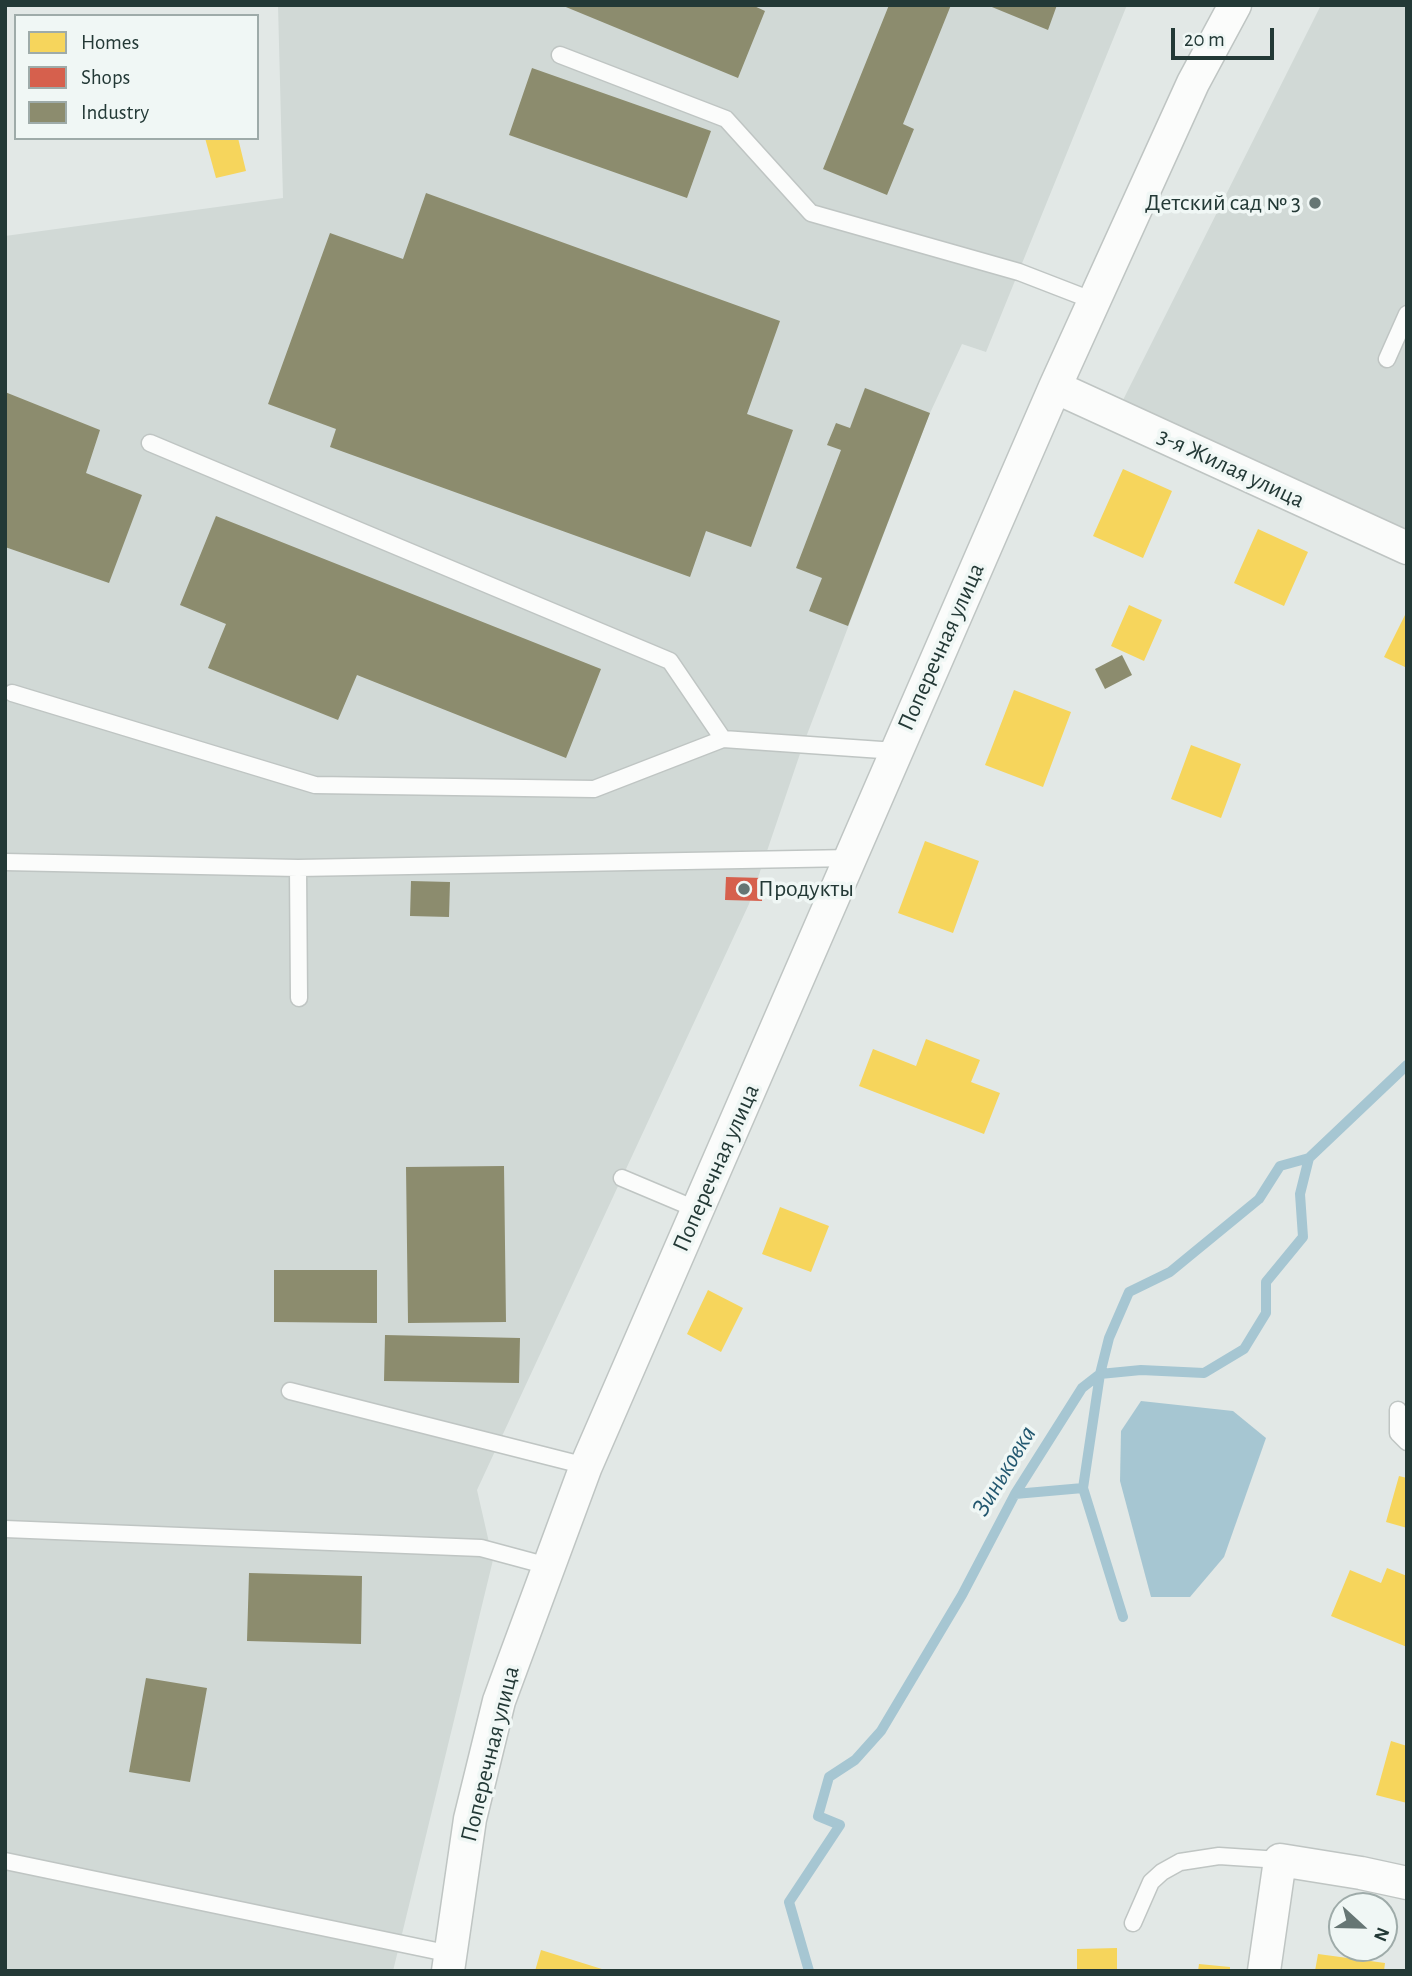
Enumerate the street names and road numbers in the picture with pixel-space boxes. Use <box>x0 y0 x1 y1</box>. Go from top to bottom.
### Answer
street label: 3-я Жилая улица <box>1153 421 1309 515</box>
street label: Поперечная улица <box>891 559 991 735</box>
street label: Поперечная улица <box>666 1080 766 1256</box>
street label: Поперечная улица <box>454 1663 526 1845</box>

